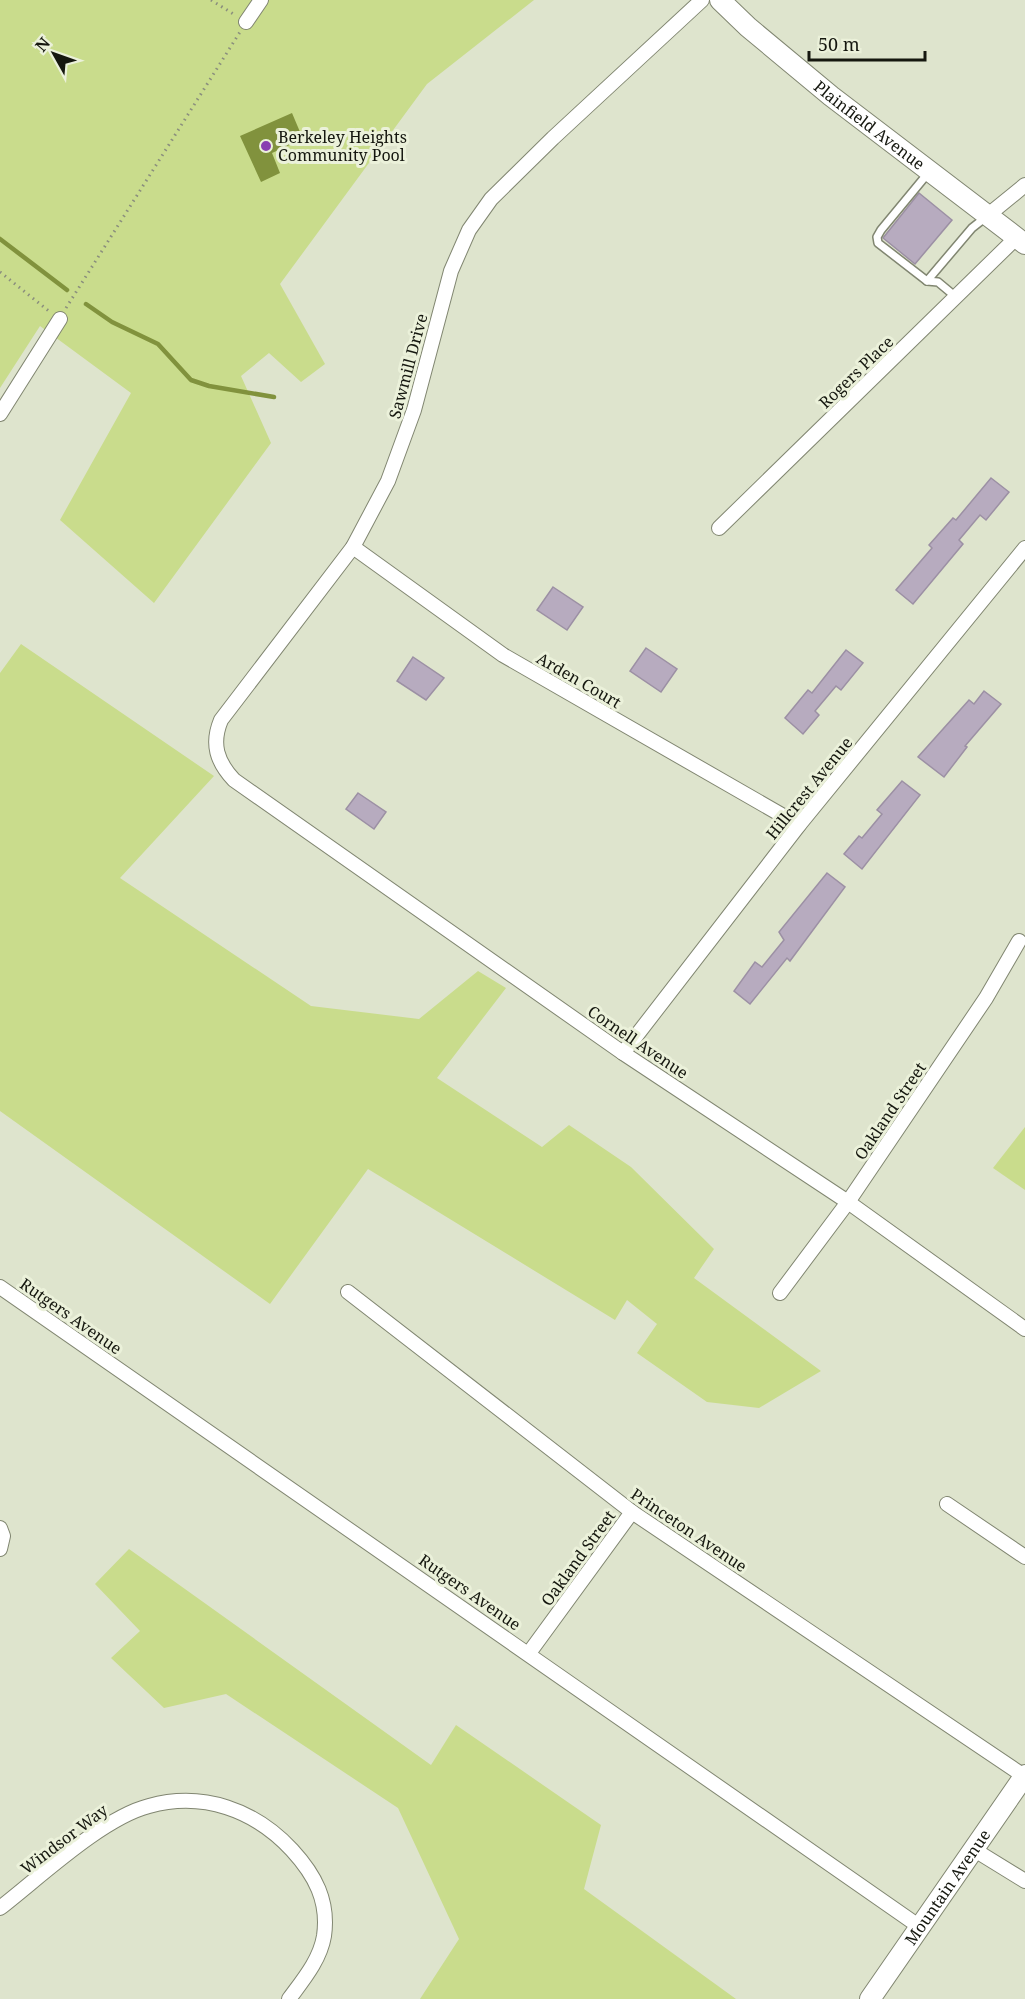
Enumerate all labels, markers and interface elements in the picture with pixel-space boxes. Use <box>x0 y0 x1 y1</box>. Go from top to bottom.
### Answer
north arrow <box>24 24 84 84</box>
scale bar <box>809 24 924 62</box>
text: N <box>30 32 55 56</box>
text: 50 m <box>818 32 860 56</box>
street label: Plainfield Avenue <box>809 75 929 175</box>
place label: Berkeley Heights Community Pool <box>278 126 407 166</box>
marker: Berkeley Heights Community Pool <box>259 139 273 153</box>
street label: Sawmill Drive <box>383 311 433 421</box>
street label: Rogers Place <box>814 331 898 413</box>
street label: Arden Court <box>533 647 626 713</box>
street label: Hillcrest Avenue <box>761 732 857 844</box>
street label: Cornell Avenue <box>583 1000 693 1084</box>
street label: Oakland Street <box>849 1058 931 1164</box>
street label: Rutgers Avenue <box>16 1273 126 1359</box>
street label: Princeton Avenue <box>627 1483 751 1577</box>
street label: Oakland Street <box>536 1505 620 1610</box>
street label: Rutgers Avenue <box>415 1549 525 1635</box>
street label: Windsor Way <box>16 1798 113 1879</box>
street label: Mountain Avenue <box>900 1825 995 1949</box>

